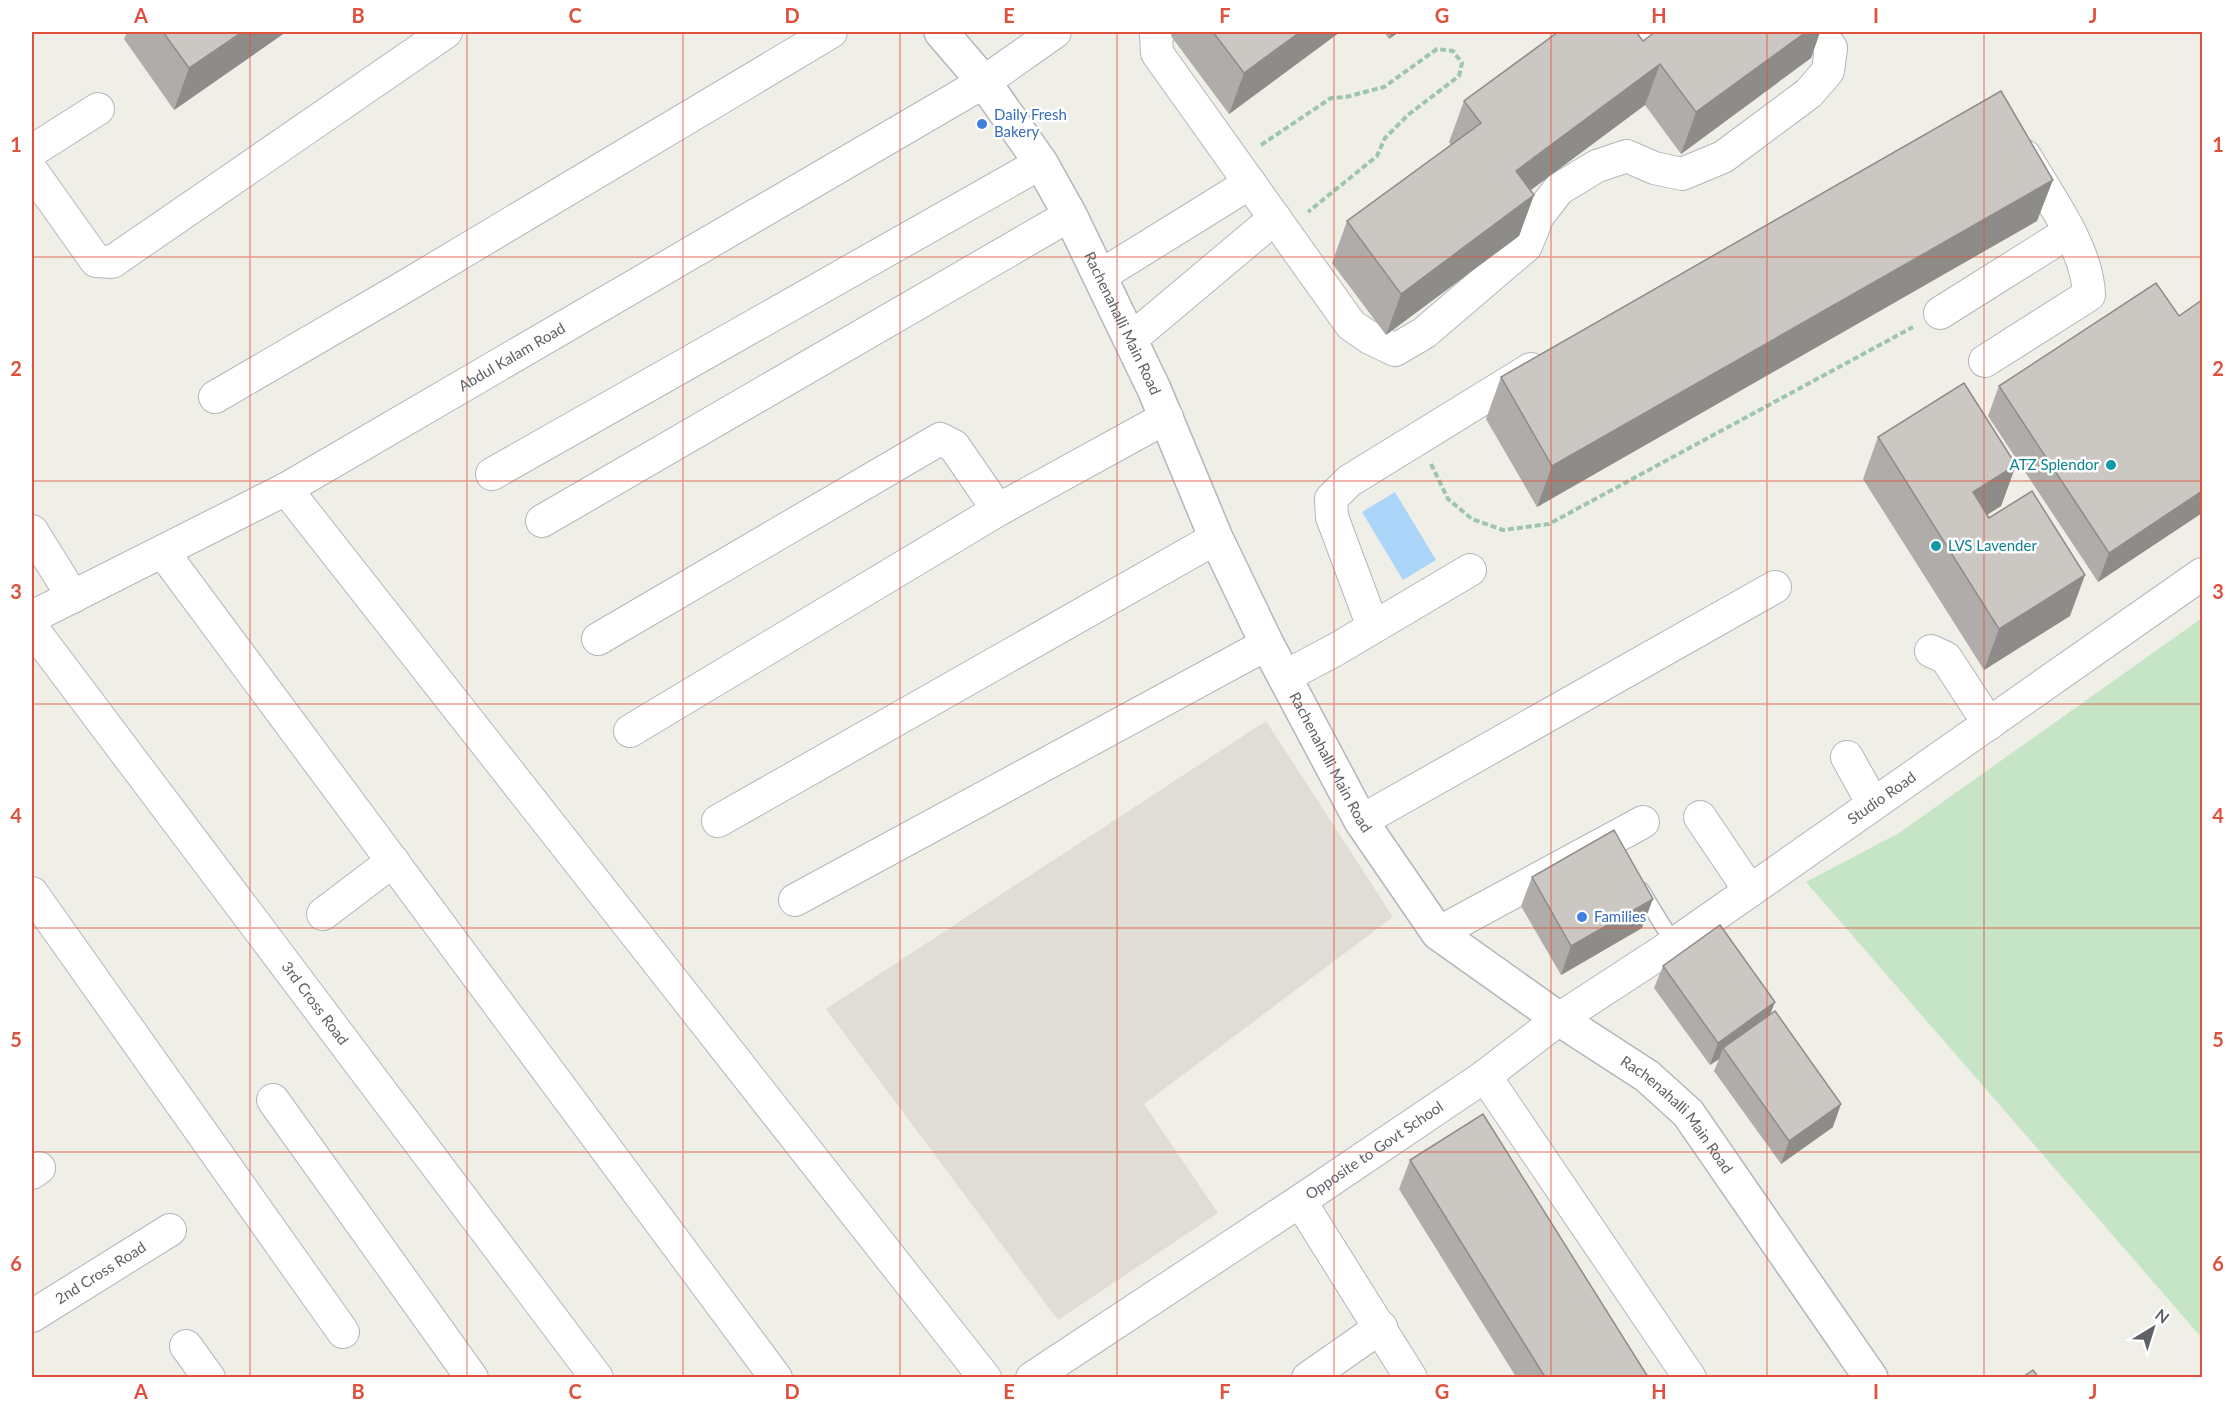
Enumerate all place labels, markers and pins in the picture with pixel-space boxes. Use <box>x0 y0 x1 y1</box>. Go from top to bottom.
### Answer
place label: Daily Fresh Bakery <box>994 105 1067 140</box>
marker: Daily Fresh Bakery <box>975 117 989 131</box>
place label: ATZ Splendor <box>2010 455 2100 473</box>
marker: ATZ Splendor <box>2104 458 2118 472</box>
place label: LVS Lavender <box>1948 536 2037 554</box>
marker: LVS Lavender <box>1929 539 1943 553</box>
place label: Families <box>1594 907 1646 925</box>
marker: Families <box>1575 910 1589 924</box>

